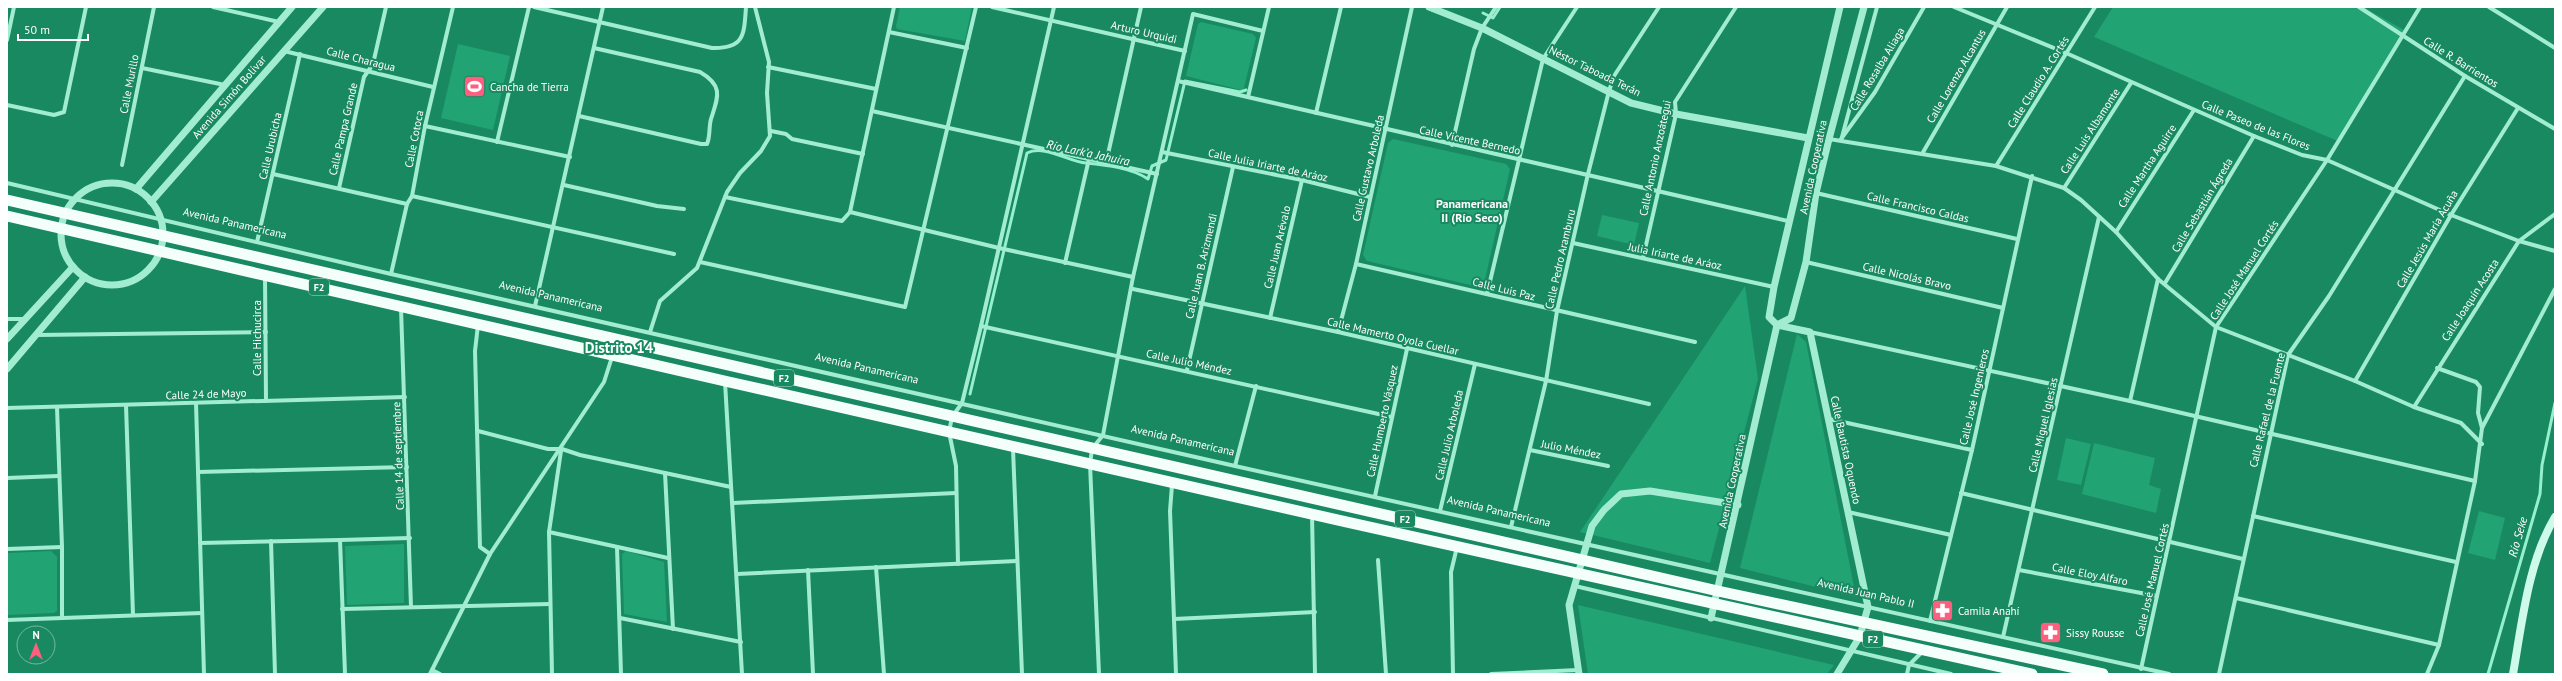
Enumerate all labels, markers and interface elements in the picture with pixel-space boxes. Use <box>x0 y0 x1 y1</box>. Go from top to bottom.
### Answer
scale bar <box>18 16 88 42</box>
street label: Arturo Urquidi <box>1110 18 1178 46</box>
text: 50 m <box>24 22 50 37</box>
street label: Calle Rosalba Aliaga <box>1847 25 1907 113</box>
street label: Calle Lorenzo Alcantus <box>1923 26 1989 126</box>
street label: Calle Claudio A. Cortés <box>2004 33 2072 130</box>
street label: Calle R. Barrientos <box>2421 33 2501 91</box>
street label: Néstor Taboada Terán <box>1547 43 1643 99</box>
street label: Calle Charagua <box>325 44 397 74</box>
street label: Avenida Simón Bolívar <box>189 52 269 141</box>
street label: Calle Murillo <box>116 53 142 115</box>
sports icon: Cancha de Tierra <box>462 74 488 100</box>
place label: Cancha de Tierra <box>490 80 569 94</box>
street label: Calle Pampa Grande <box>326 81 361 177</box>
street label: Calle Luis Albamonte <box>2057 85 2123 176</box>
street label: Calle Paseo de las Flores <box>2200 97 2313 153</box>
street label: Calle Antonio Anzoátegui <box>1636 99 1674 217</box>
street label: Calle Cotoca <box>402 109 426 169</box>
street label: Calle Urubicha <box>255 111 285 181</box>
street label: Calle Gustavo Arboleda <box>1349 113 1387 223</box>
street label: Avenida Cooperativa <box>1796 119 1830 215</box>
street label: Calle Martha Aguirre <box>2115 121 2179 210</box>
street label: Calle Vicente Bernedo <box>1418 122 1522 158</box>
water label: Río Lark’a Jahuira <box>1045 136 1131 169</box>
street label: Calle Julia Iriarte de Aráoz <box>1207 145 1329 185</box>
street label: Calle Sebastián Ágreda <box>2168 155 2236 255</box>
street label: Calle Jesús María Acuña <box>2393 187 2461 291</box>
street label: Calle Francisco Caldas <box>1866 188 1971 226</box>
district label: Panamericana II (Río Seco) <box>1436 196 1508 225</box>
street label: Avenida Panamericana <box>182 204 288 242</box>
street label: Calle Juan Arévalo <box>1261 204 1293 290</box>
street label: Calle Pedro Aramburu <box>1542 208 1578 310</box>
street label: Calle Juan B. Arizmendi <box>1182 212 1220 320</box>
street label: Calle José Manuel Cortés <box>2206 217 2282 323</box>
street label: Julia Iriarte de Aráoz <box>1626 239 1723 273</box>
street label: Calle Joaquín Acosta <box>2438 256 2502 344</box>
street label: Calle Nicolás Bravo <box>1861 259 1953 293</box>
street label: Calle Luis Paz <box>1471 274 1537 304</box>
street label: Avenida Panamericana <box>498 277 604 315</box>
road number: F2 <box>309 279 329 295</box>
street label: Calle Hichucirca <box>250 300 264 376</box>
street label: Calle Mamerto Oyola Cuellar <box>1326 314 1460 358</box>
district label: Distrito 14 <box>585 338 654 357</box>
street label: Calle Julio Méndez <box>1145 346 1233 378</box>
street label: Calle José Ingenieros <box>1956 347 1992 446</box>
street label: Avenida Panamericana <box>814 349 920 387</box>
street label: Calle Rafael de la Fuente <box>2246 351 2288 469</box>
street label: Calle Humberto Vásquez <box>1363 363 1401 478</box>
road number: F2 <box>774 370 794 386</box>
street label: Calle Miguel Iglesias <box>2025 376 2061 474</box>
street label: Calle 24 de Mayo <box>165 386 247 402</box>
street label: Calle Julio Arboleda <box>1432 388 1466 482</box>
street label: Calle Bautista Oquendo <box>1828 394 1864 506</box>
street label: Calle 14 de septiembre <box>389 401 407 510</box>
street label: Avenida Panamericana <box>1130 421 1236 459</box>
street label: Avenida Cooperativa <box>1715 433 1749 529</box>
street label: Julio Méndez <box>1539 436 1602 462</box>
street label: Avenida Panamericana <box>1446 492 1552 530</box>
road number: F2 <box>1395 511 1415 527</box>
water label: Río Seke <box>2505 515 2531 559</box>
street label: Calle José Manuel Cortés <box>2132 521 2172 638</box>
street label: Calle Eloy Alfaro <box>2051 560 2129 588</box>
street label: Avenida Juan Pablo II <box>1816 575 1916 611</box>
pharmacy icon: Camila Anahí <box>1929 598 1955 624</box>
place label: Camila Anahí <box>1958 604 2020 618</box>
pharmacy icon: Sissy Rousse <box>2037 620 2063 646</box>
north arrow <box>16 625 56 665</box>
place label: Sissy Rousse <box>2066 626 2125 640</box>
text: N <box>32 628 40 642</box>
road number: F2 <box>1863 631 1883 647</box>

